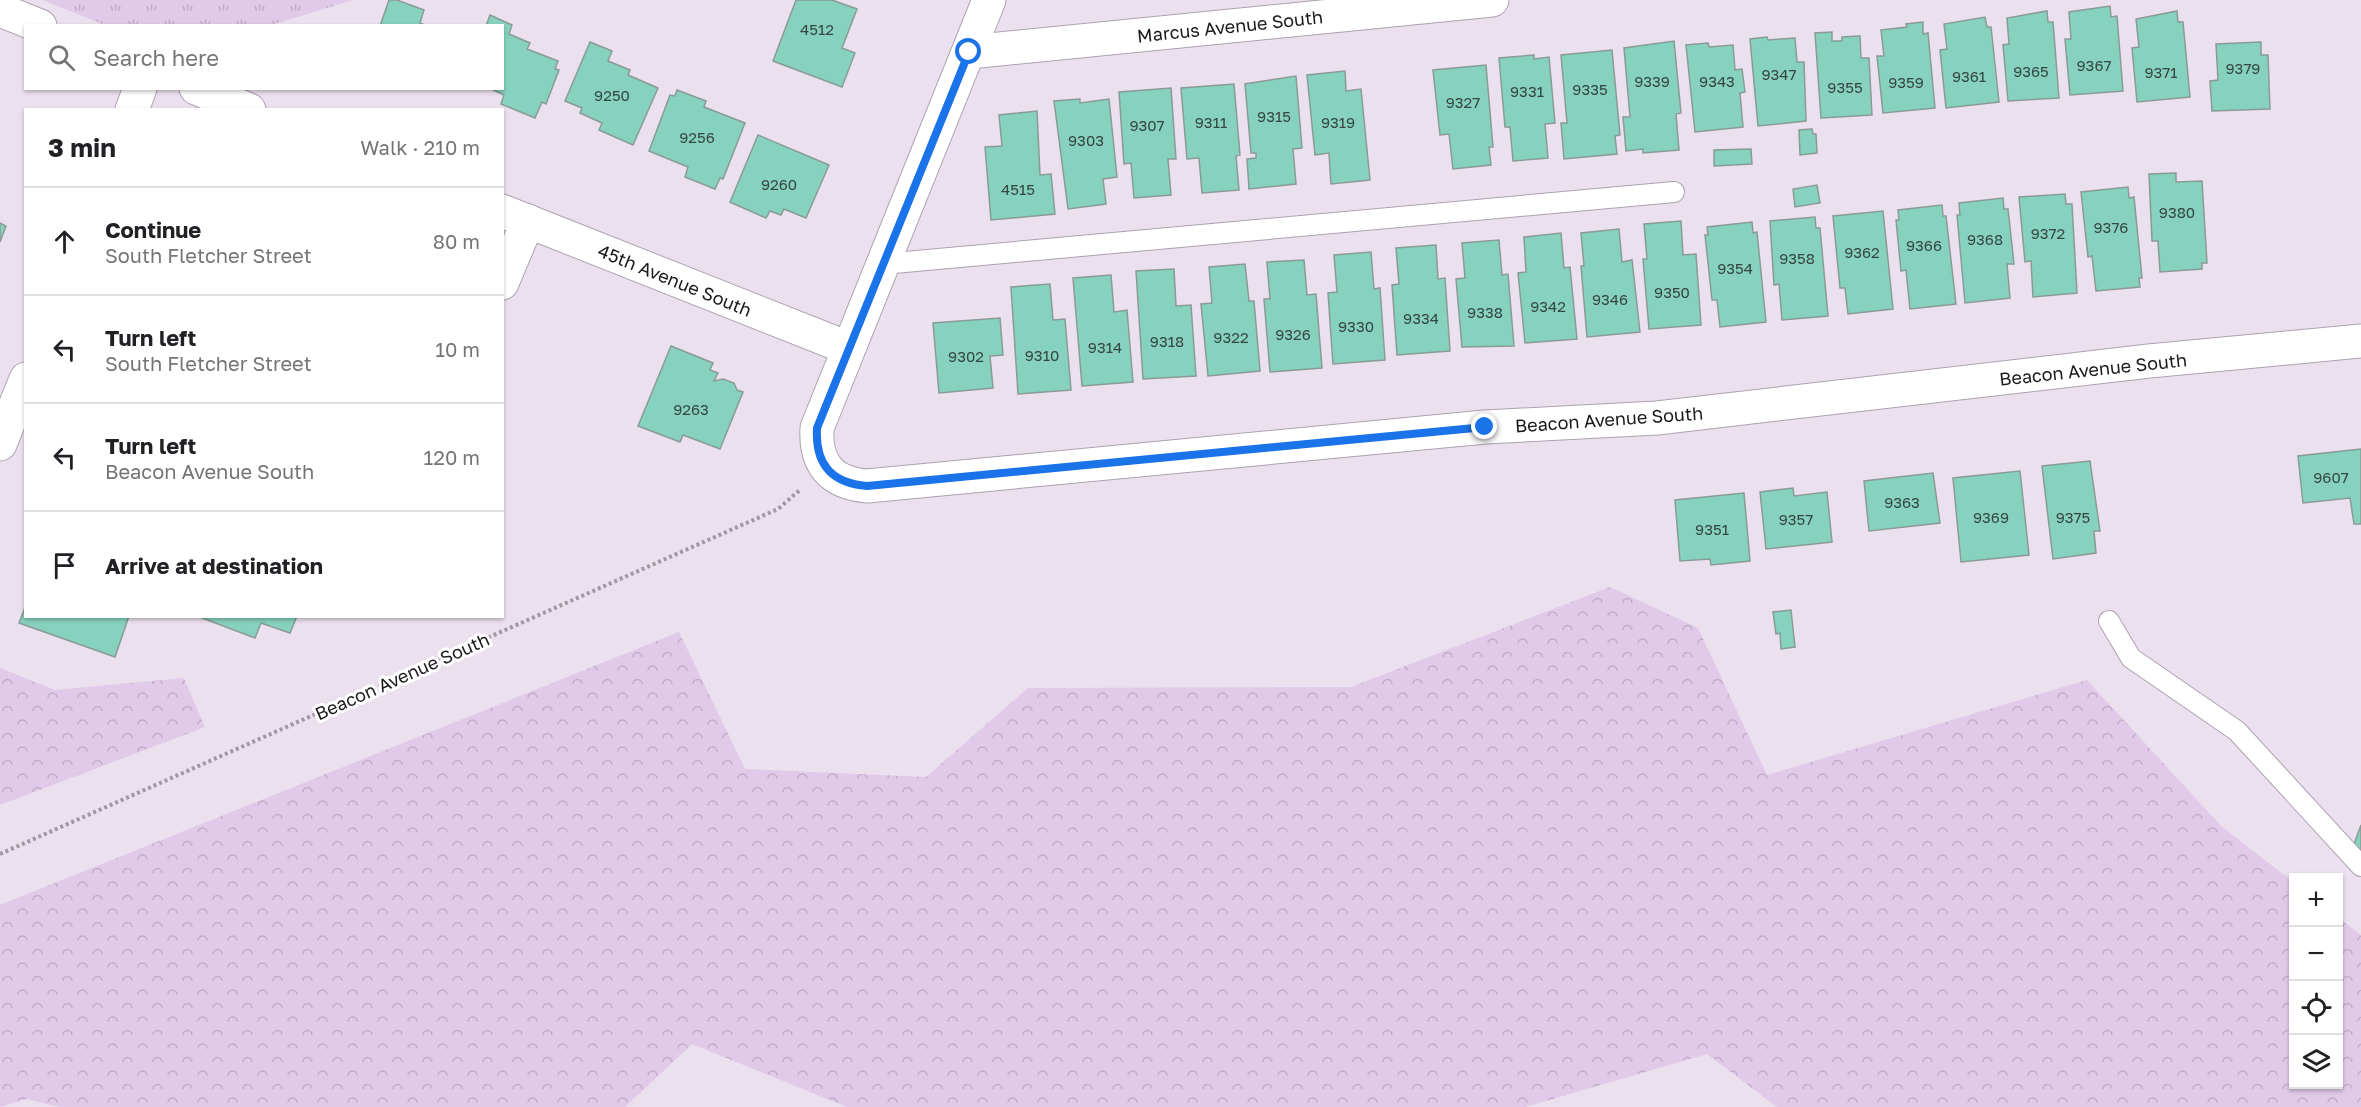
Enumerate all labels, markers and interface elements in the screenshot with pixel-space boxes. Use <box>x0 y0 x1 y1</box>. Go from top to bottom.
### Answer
street label: Marcus Avenue South <box>1136 5 1324 47</box>
house number: 4512 <box>800 20 834 38</box>
search box <box>24 24 504 90</box>
route start <box>955 38 981 64</box>
icon: search <box>45 41 78 74</box>
text: Search here <box>93 44 219 71</box>
house number: 9367 <box>2077 56 2111 74</box>
house number: 9379 <box>2226 59 2260 77</box>
house number: 9365 <box>2013 62 2049 80</box>
house number: 9371 <box>2144 63 2178 81</box>
house number: 9347 <box>1762 65 1797 83</box>
house number: 9361 <box>1952 67 1986 85</box>
house number: 9339 <box>1634 72 1670 90</box>
house number: 9343 <box>1699 72 1735 90</box>
house number: 9359 <box>1888 73 1924 91</box>
house number: 9355 <box>1827 78 1863 96</box>
house number: 9335 <box>1572 80 1608 98</box>
house number: 9331 <box>1510 82 1544 100</box>
house number: 9250 <box>594 86 630 104</box>
house number: 9327 <box>1446 93 1480 111</box>
house number: 9315 <box>1257 107 1291 125</box>
house number: 9311 <box>1195 113 1227 131</box>
house number: 9319 <box>1321 113 1355 131</box>
house number: 9307 <box>1129 116 1165 134</box>
house number: 9256 <box>679 128 715 146</box>
house number: 9303 <box>1068 131 1104 149</box>
text: 3 min <box>48 132 116 163</box>
text: Walk · 210 m <box>360 135 480 159</box>
house number: 9260 <box>761 175 797 193</box>
house number: 4515 <box>1001 180 1035 198</box>
house number: 9380 <box>2159 203 2195 221</box>
text: Continue <box>105 216 201 243</box>
house number: 9376 <box>2094 218 2128 236</box>
house number: 9372 <box>2031 224 2065 242</box>
icon: ahead <box>48 225 81 258</box>
text: 80 m <box>433 229 480 253</box>
house number: 9368 <box>1967 230 2003 248</box>
house number: 9366 <box>1906 236 1942 254</box>
street label: 45th Avenue South <box>595 239 755 321</box>
text: South Fletcher Street <box>105 243 312 267</box>
house number: 9362 <box>1844 243 1880 261</box>
house number: 9358 <box>1779 249 1815 267</box>
house number: 9354 <box>1717 259 1753 277</box>
house number: 9350 <box>1654 283 1690 301</box>
house number: 9346 <box>1592 290 1628 308</box>
house number: 9342 <box>1530 297 1566 315</box>
house number: 9338 <box>1467 303 1503 321</box>
house number: 9334 <box>1403 309 1439 327</box>
house number: 9330 <box>1338 317 1374 335</box>
text: Turn left <box>105 324 196 351</box>
house number: 9326 <box>1275 325 1311 343</box>
house number: 9322 <box>1213 328 1249 346</box>
house number: 9318 <box>1150 332 1184 350</box>
icon: left <box>48 333 81 366</box>
text: 10 m <box>435 337 480 361</box>
house number: 9314 <box>1088 338 1122 356</box>
house number: 9310 <box>1025 346 1059 364</box>
house number: 9302 <box>948 347 984 365</box>
street label: Beacon Avenue South <box>1998 348 2188 390</box>
text: South Fletcher Street <box>105 351 312 375</box>
house number: 9263 <box>673 400 709 418</box>
street label: Beacon Avenue South <box>1514 401 1704 437</box>
route end <box>1471 413 1497 439</box>
text: Turn left <box>105 432 196 459</box>
icon: left <box>48 441 81 474</box>
text: 120 m <box>424 445 480 469</box>
text: Beacon Avenue South <box>105 459 314 483</box>
house number: 9607 <box>2313 468 2349 486</box>
house number: 9363 <box>1884 493 1920 511</box>
house number: 9369 <box>1973 508 2009 526</box>
house number: 9375 <box>2056 508 2090 526</box>
house number: 9357 <box>1779 510 1813 528</box>
house number: 9351 <box>1695 520 1729 538</box>
icon: arrive <box>48 549 81 582</box>
text: Arrive at destination <box>105 552 323 579</box>
street label: Beacon Avenue South <box>311 628 493 724</box>
map controls <box>2289 873 2343 1089</box>
button: + <box>2289 873 2343 927</box>
button: − <box>2289 927 2343 981</box>
button: locate <box>2289 981 2343 1035</box>
button: layers <box>2289 1035 2343 1089</box>

